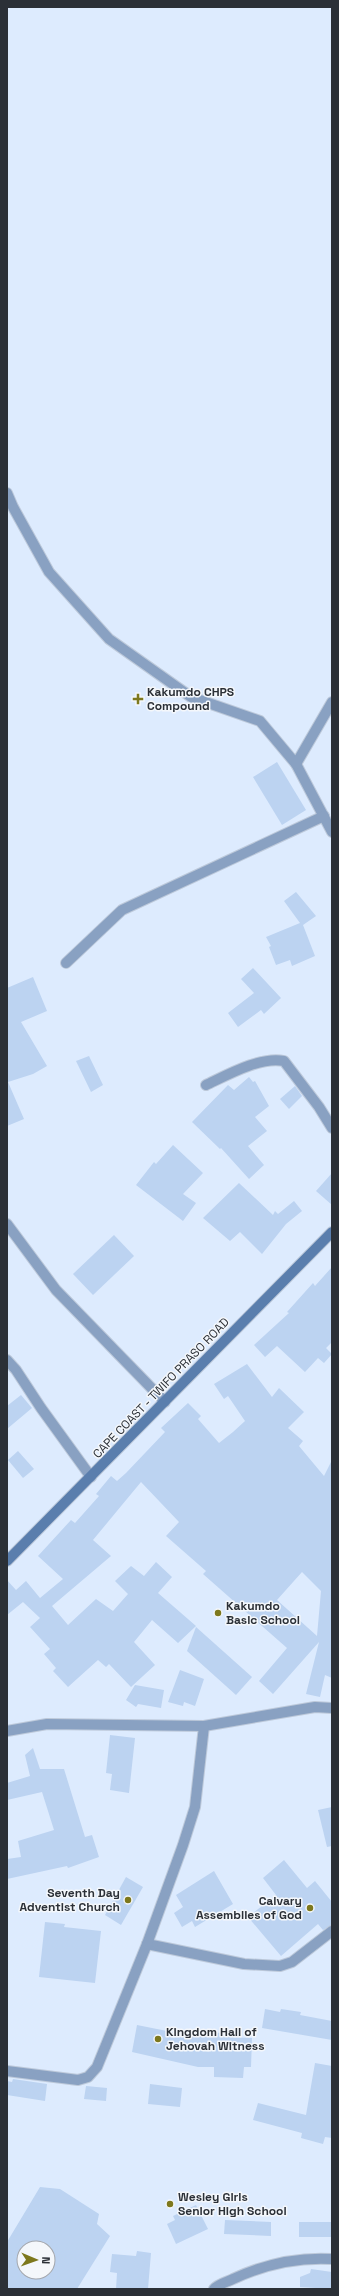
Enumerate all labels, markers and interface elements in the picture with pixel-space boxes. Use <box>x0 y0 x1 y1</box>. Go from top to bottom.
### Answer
place label: Kakumdo CHPS Compound <box>147 684 234 714</box>
marker: Kakumdo CHPS Compound <box>132 693 144 705</box>
street label: CAPE COAST - TWIFO PRASO ROAD <box>89 1314 233 1462</box>
place label: Kakumdo Basic School <box>226 1598 300 1628</box>
marker: Kakumdo Basic School <box>213 1608 223 1618</box>
place label: Seventh Day Adventist Church <box>19 1885 120 1915</box>
place label: Calvary Assemblies of God <box>196 1893 302 1923</box>
marker: Seventh Day Adventist Church <box>123 1895 133 1905</box>
marker: Calvary Assemblies of God <box>305 1903 315 1913</box>
place label: Kingdom Hall of Jehovah Witness <box>166 2024 264 2054</box>
marker: Kingdom Hall of Jehovah Witness <box>153 2034 163 2044</box>
place label: Wesley Girls Senior High School <box>178 2189 287 2219</box>
marker: Wesley Girls Senior High School <box>165 2199 175 2209</box>
north arrow <box>16 2240 56 2280</box>
text: N <box>39 2256 53 2264</box>

